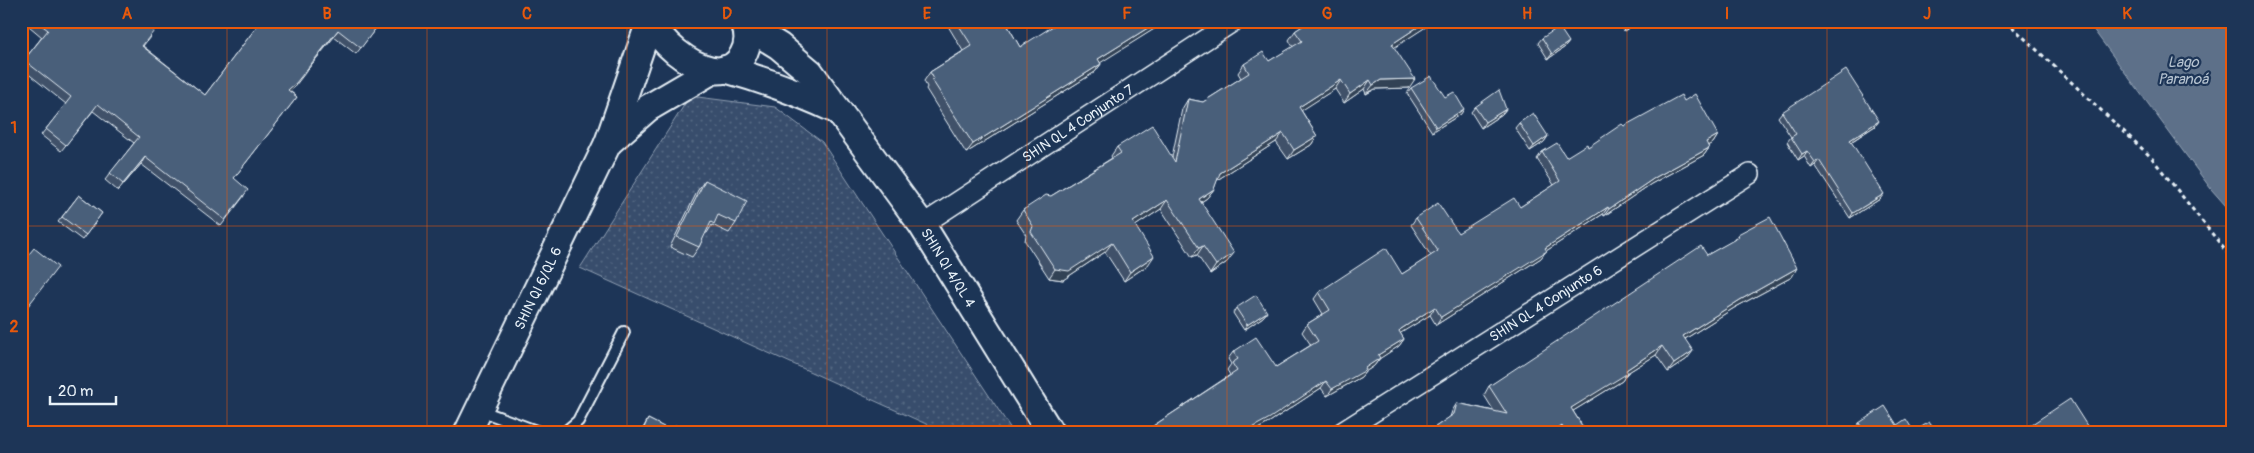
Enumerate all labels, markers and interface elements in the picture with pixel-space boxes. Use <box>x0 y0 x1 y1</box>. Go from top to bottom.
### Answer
text: A <box>122 4 133 24</box>
text: B <box>322 4 332 24</box>
text: C <box>522 4 532 24</box>
text: D <box>722 4 732 24</box>
text: E <box>923 4 932 24</box>
text: F <box>1122 4 1132 24</box>
text: G <box>1322 4 1333 24</box>
text: H <box>1522 4 1532 24</box>
text: I <box>1725 4 1729 24</box>
text: J <box>1923 4 1931 24</box>
text: K <box>2122 4 2132 24</box>
water label: Lago Paranoá <box>2158 53 2209 89</box>
street label: SHIN QL 4 Conjunto 7 <box>1019 81 1137 166</box>
text: 1 <box>11 118 17 138</box>
street label: SHIN QI 4/QL 4 <box>917 225 979 310</box>
street label: SHIN QI 6/QL 6 <box>511 244 565 332</box>
street label: SHIN QL 4 Conjunto 6 <box>1486 262 1606 346</box>
text: 2 <box>10 317 19 337</box>
scale bar <box>50 373 116 405</box>
text: 20 m <box>58 382 93 401</box>

